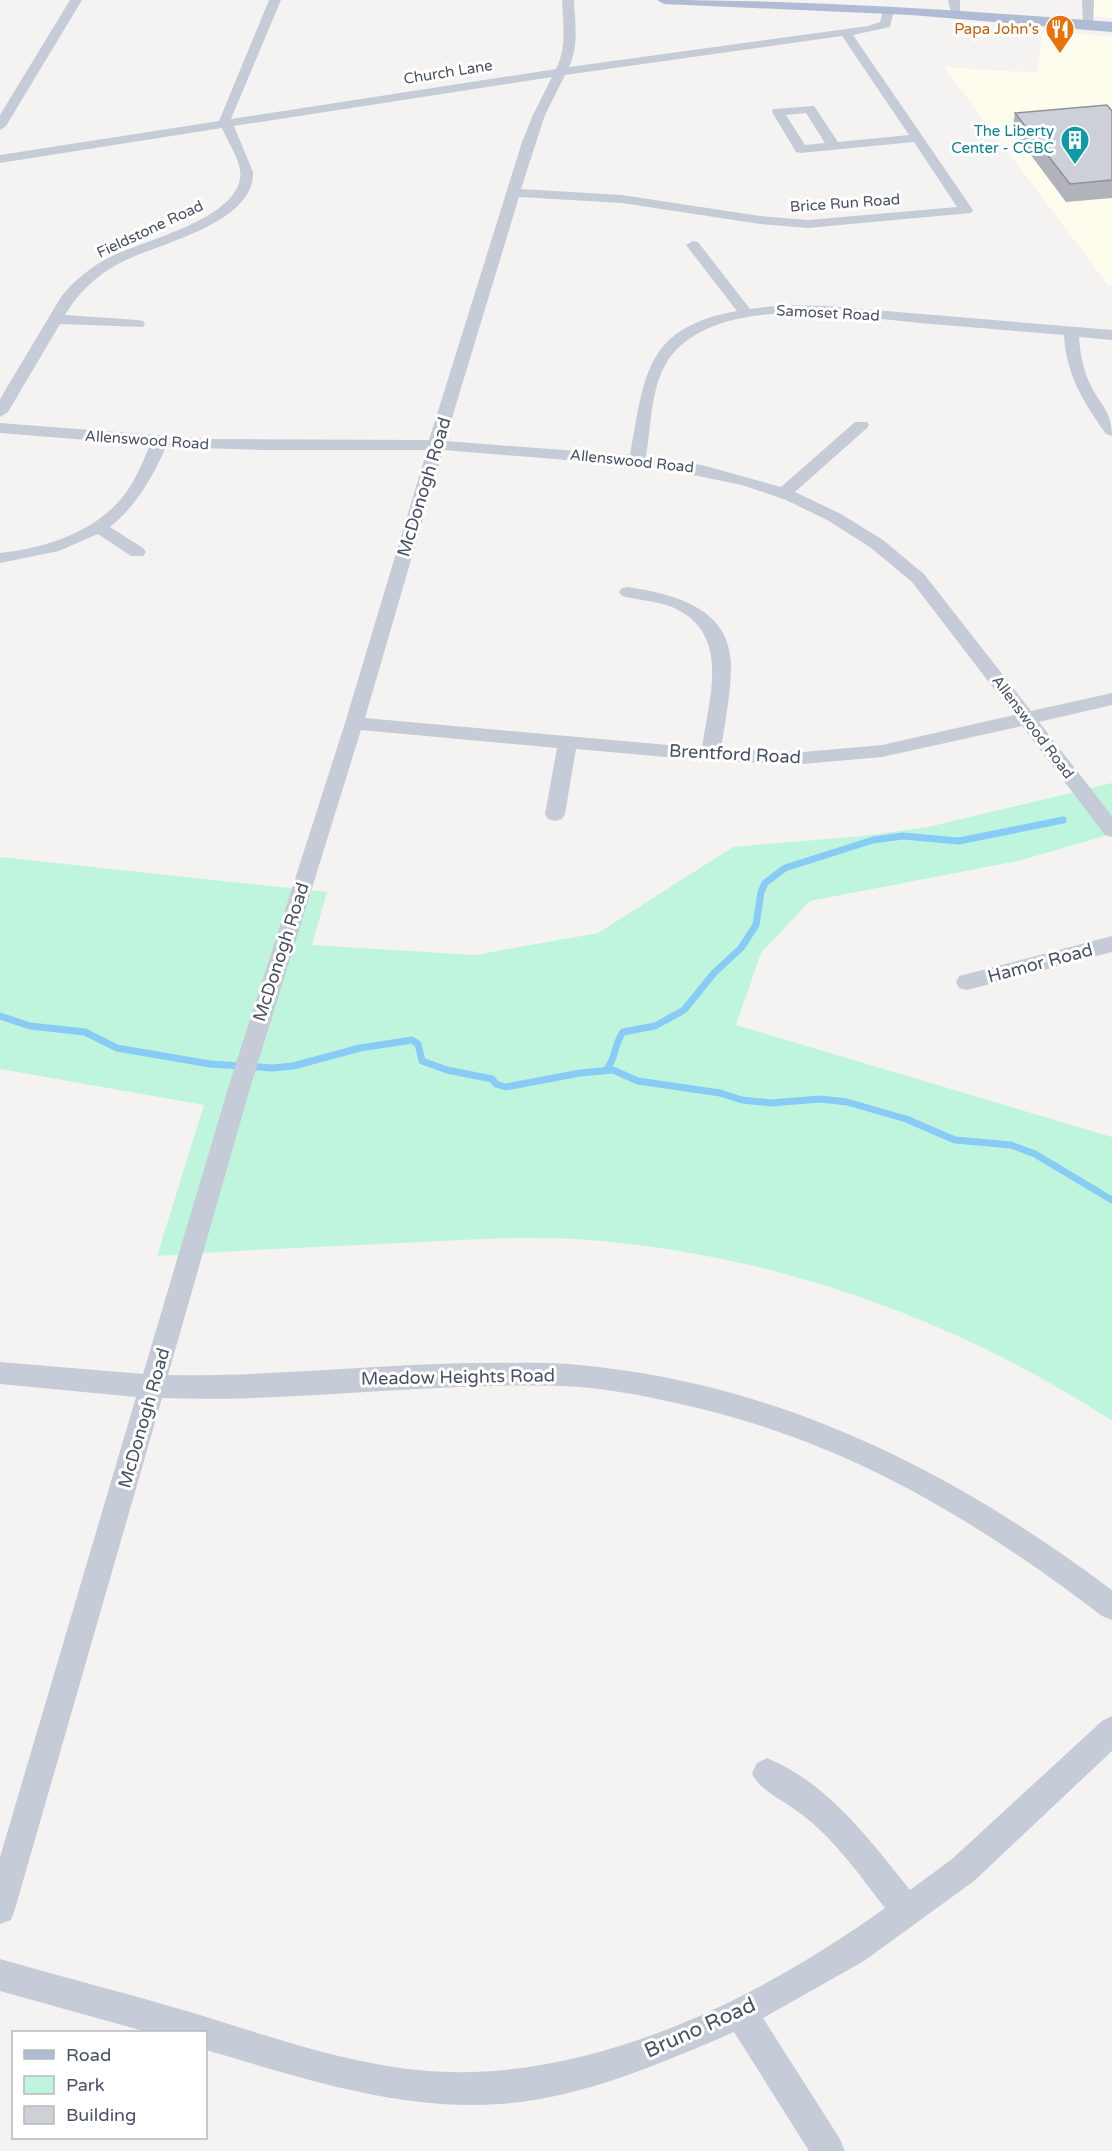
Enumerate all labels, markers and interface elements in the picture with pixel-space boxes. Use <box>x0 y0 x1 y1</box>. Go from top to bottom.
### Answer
restaurant icon: Papa John's <box>1044 13 1076 55</box>
place label: Papa John's <box>954 20 1039 38</box>
street label: Church Lane <box>402 56 494 88</box>
place label: The Liberty Center - CCBC <box>951 122 1054 157</box>
building icon: The Liberty Center - CCBC <box>1059 124 1091 166</box>
street label: Brice Run Road <box>789 190 901 216</box>
street label: Fieldstone Road <box>94 196 206 262</box>
street label: Samoset Road <box>776 301 880 325</box>
street label: McDonogh Road <box>392 414 456 560</box>
street label: Allenswood Road <box>84 427 210 453</box>
street label: Allenswood Road <box>569 446 695 476</box>
street label: Allenswood Road <box>988 672 1078 782</box>
street label: Brentford Road <box>669 740 801 768</box>
street label: McDonogh Road <box>248 880 314 1024</box>
street label: Hamor Road <box>985 938 1095 988</box>
street label: McDonogh Road <box>113 1345 175 1491</box>
street label: Meadow Heights Road <box>361 1364 555 1390</box>
street label: Bruno Road <box>641 1992 759 2064</box>
legend <box>12 2031 207 2139</box>
text: Road <box>66 2044 111 2066</box>
text: Park <box>66 2074 105 2096</box>
text: Building <box>66 2104 136 2126</box>

